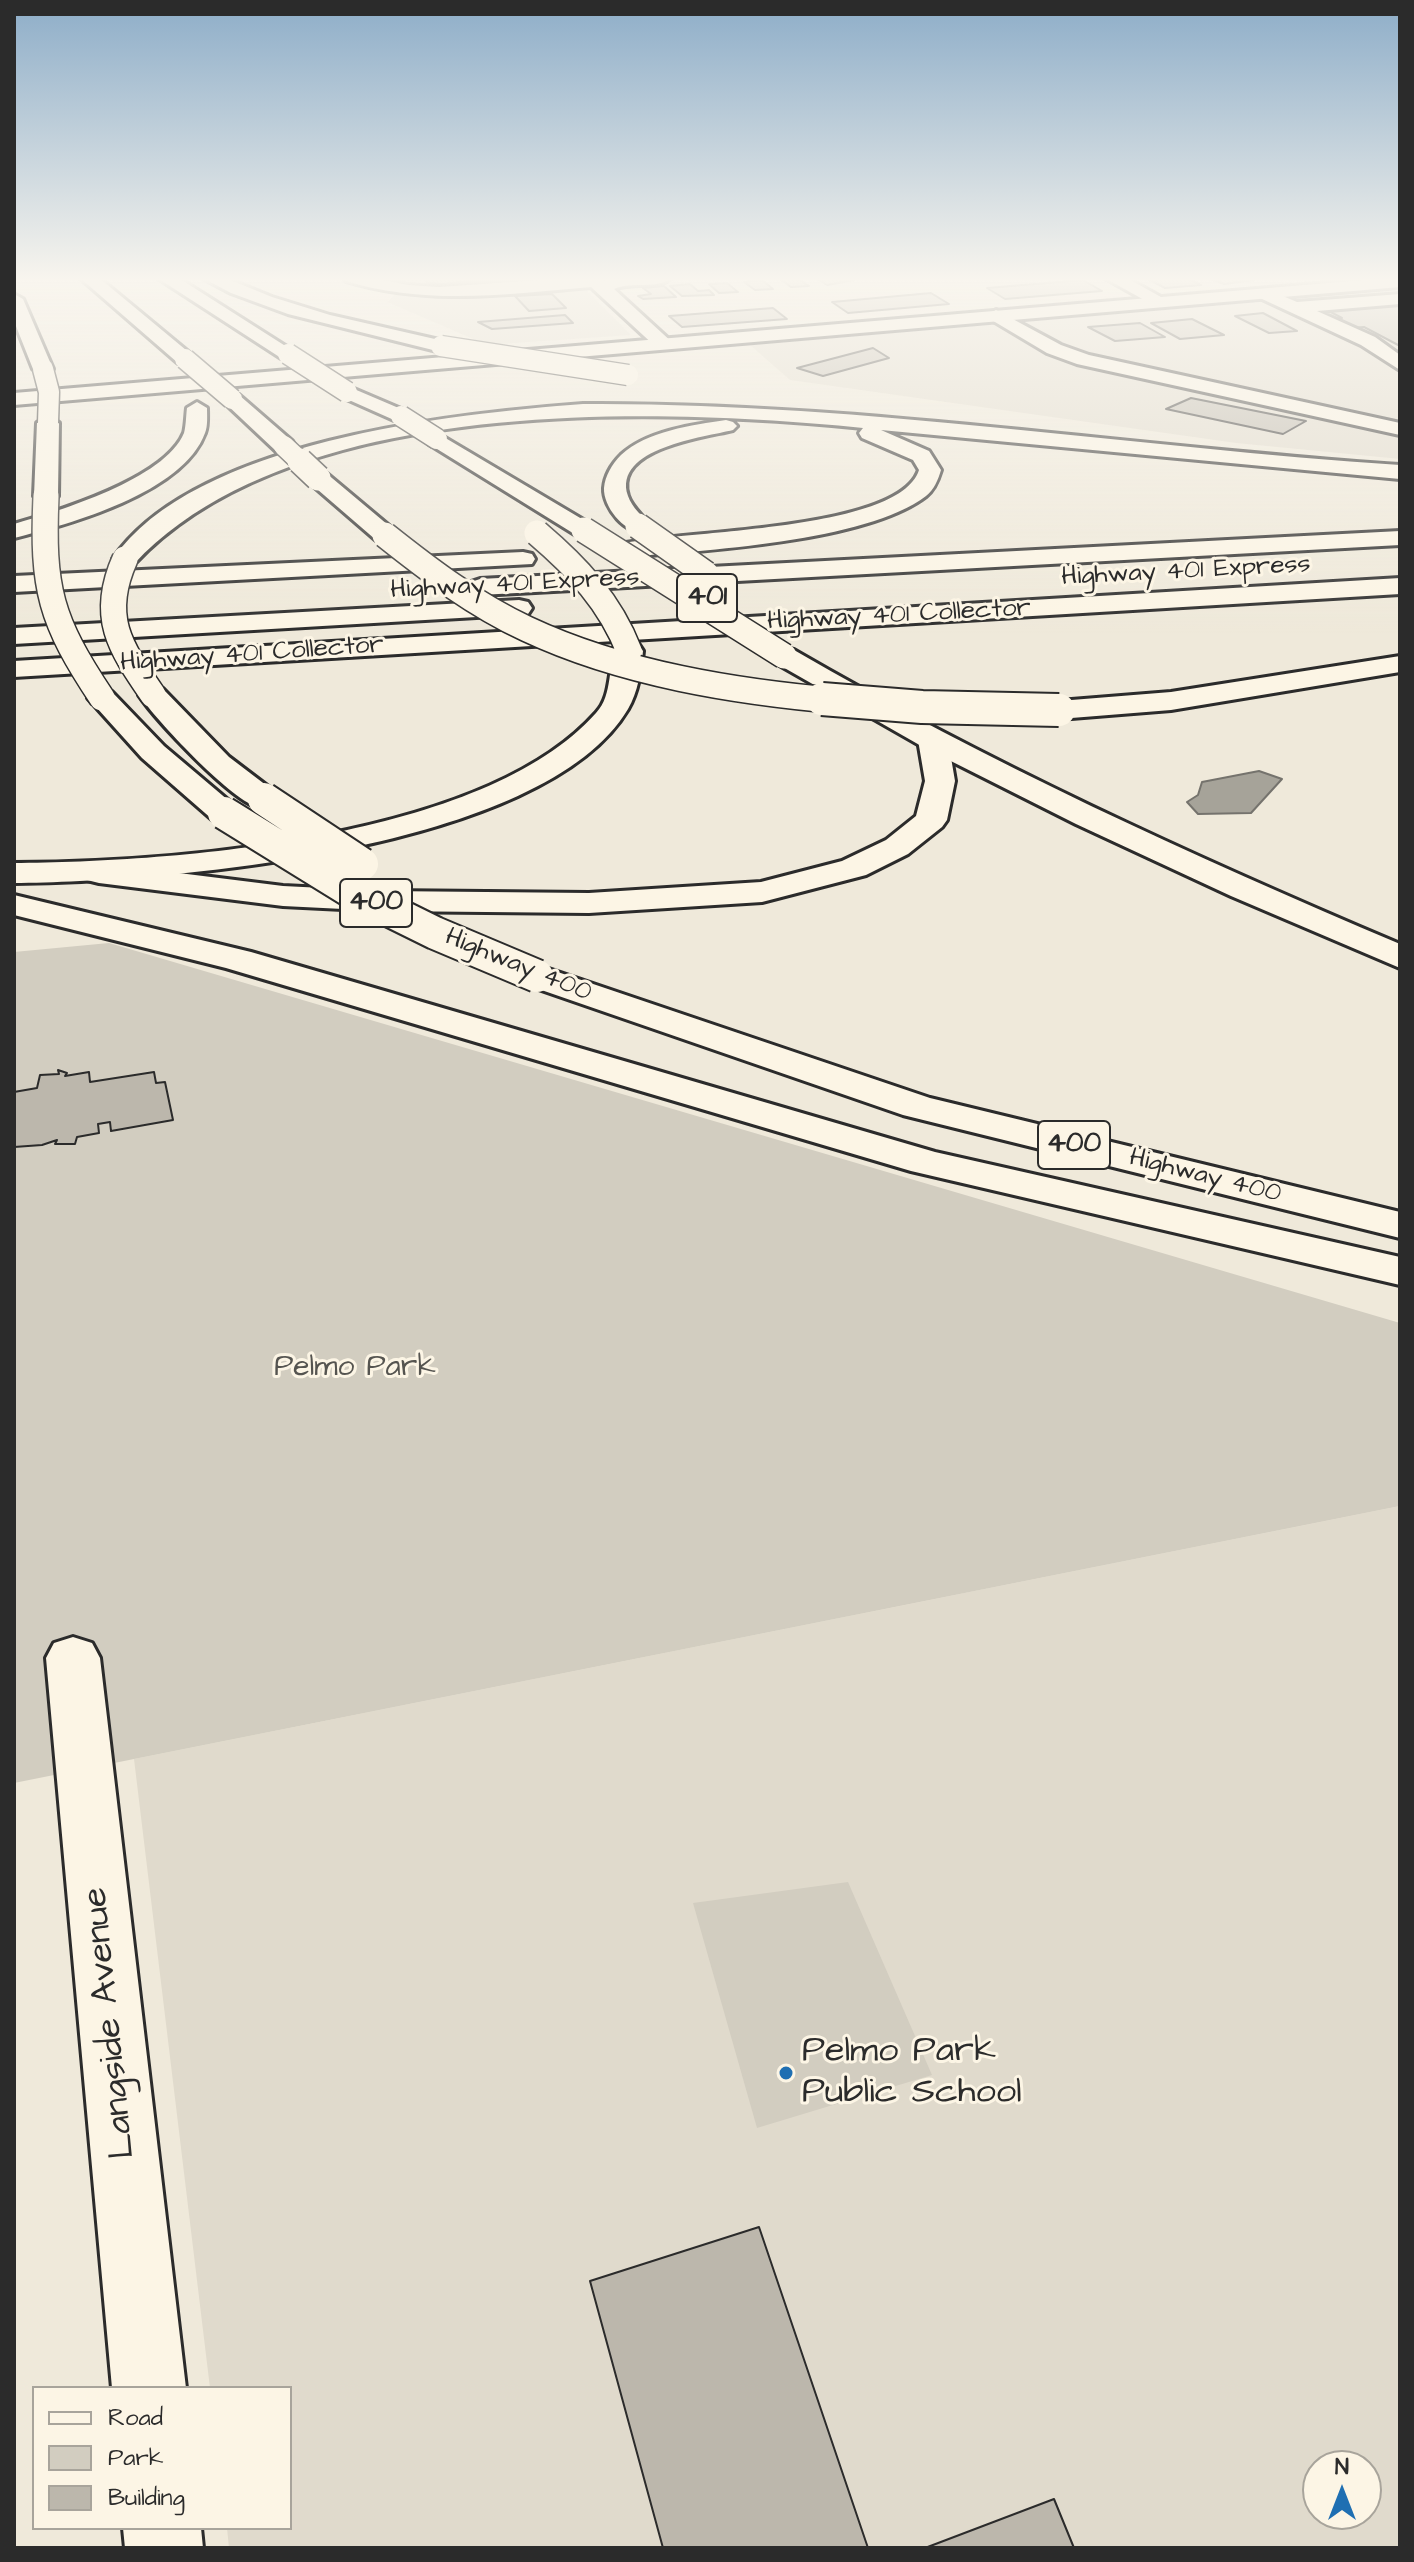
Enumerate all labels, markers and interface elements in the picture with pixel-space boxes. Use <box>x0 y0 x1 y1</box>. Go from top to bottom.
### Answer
street label: Highway 401 Express <box>1061 550 1311 594</box>
street label: Highway 401 Express <box>390 563 640 607</box>
road number: 401 <box>677 574 737 622</box>
street label: Highway 401 Collector <box>766 594 1032 638</box>
street label: Highway 401 Collector <box>119 630 385 680</box>
road number: 400 <box>340 879 412 927</box>
street label: Highway 400 <box>440 922 596 1010</box>
road number: 400 <box>1038 1121 1110 1169</box>
street label: Highway 400 <box>1126 1143 1284 1211</box>
park label: Pelmo Park <box>274 1351 436 1387</box>
street label: Langside Avenue <box>75 1885 147 2161</box>
place label: Pelmo Park Public School <box>802 2030 1022 2115</box>
marker: Pelmo Park Public School <box>777 2064 795 2082</box>
legend <box>32 2386 292 2530</box>
text: Road <box>108 2401 163 2435</box>
text: Park <box>108 2441 164 2475</box>
north arrow <box>1302 2450 1382 2530</box>
text: N <box>1335 2452 1349 2483</box>
text: Building <box>108 2481 185 2515</box>

